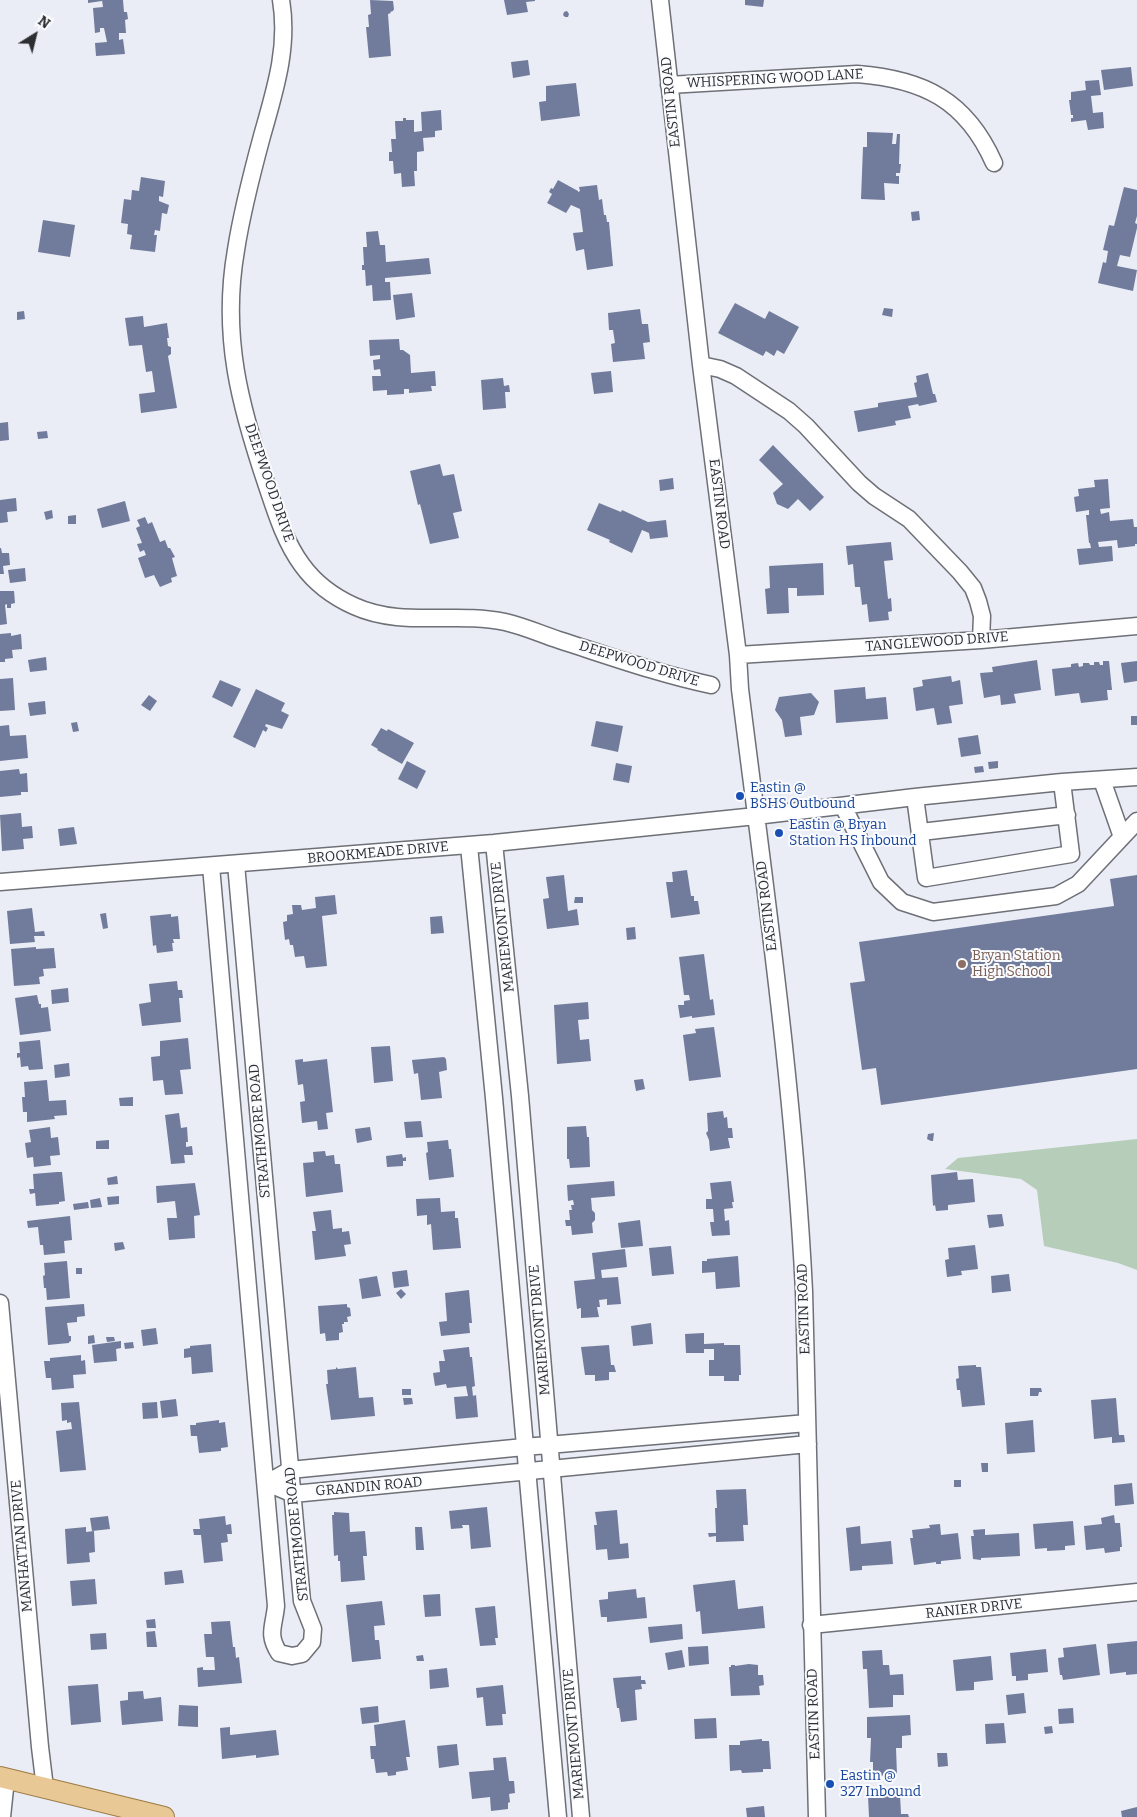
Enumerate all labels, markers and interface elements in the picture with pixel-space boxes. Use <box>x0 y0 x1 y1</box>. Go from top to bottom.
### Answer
north arrow <box>10 10 60 60</box>
text: N <box>35 12 53 33</box>
street label: EASTIN ROAD <box>658 56 684 148</box>
street label: WHISPERING WOOD LANE <box>686 66 864 92</box>
street label: DEEPWOOD DRIVE <box>241 421 297 545</box>
street label: EASTIN ROAD <box>705 458 733 550</box>
street label: TANGLEWOOD DRIVE <box>865 629 1009 655</box>
street label: DEEPWOOD DRIVE <box>577 638 701 690</box>
place label: Eastin @ BSHS Outbound <box>750 780 855 812</box>
marker: Eastin @ BSHS Outbound <box>734 790 746 802</box>
place label: Eastin @ Bryan Station HS Inbound <box>789 817 917 850</box>
marker: Eastin @ Bryan Station HS Inbound <box>773 827 785 839</box>
street label: BROOKMEADE DRIVE <box>307 838 449 868</box>
street label: EASTIN ROAD <box>753 860 781 952</box>
street label: MARIEMONT DRIVE <box>488 861 518 993</box>
place label: Bryan Station High School <box>972 948 1061 980</box>
marker: Bryan Station High School <box>956 958 968 970</box>
street label: STRATHMORE ROAD <box>246 1063 274 1199</box>
street label: EASTIN ROAD <box>794 1263 814 1355</box>
street label: MARIEMONT DRIVE <box>526 1264 554 1396</box>
street label: STRATHMORE ROAD <box>282 1466 312 1602</box>
street label: GRANDIN ROAD <box>315 1474 423 1500</box>
street label: MANHATTAN DRIVE <box>8 1479 36 1613</box>
street label: RANIER DRIVE <box>925 1596 1023 1622</box>
street label: MARIEMONT DRIVE <box>560 1668 588 1800</box>
street label: EASTIN ROAD <box>804 1668 824 1760</box>
place label: Eastin @ 327 Inbound <box>840 1768 921 1800</box>
marker: Eastin @ 327 Inbound <box>824 1778 836 1790</box>

